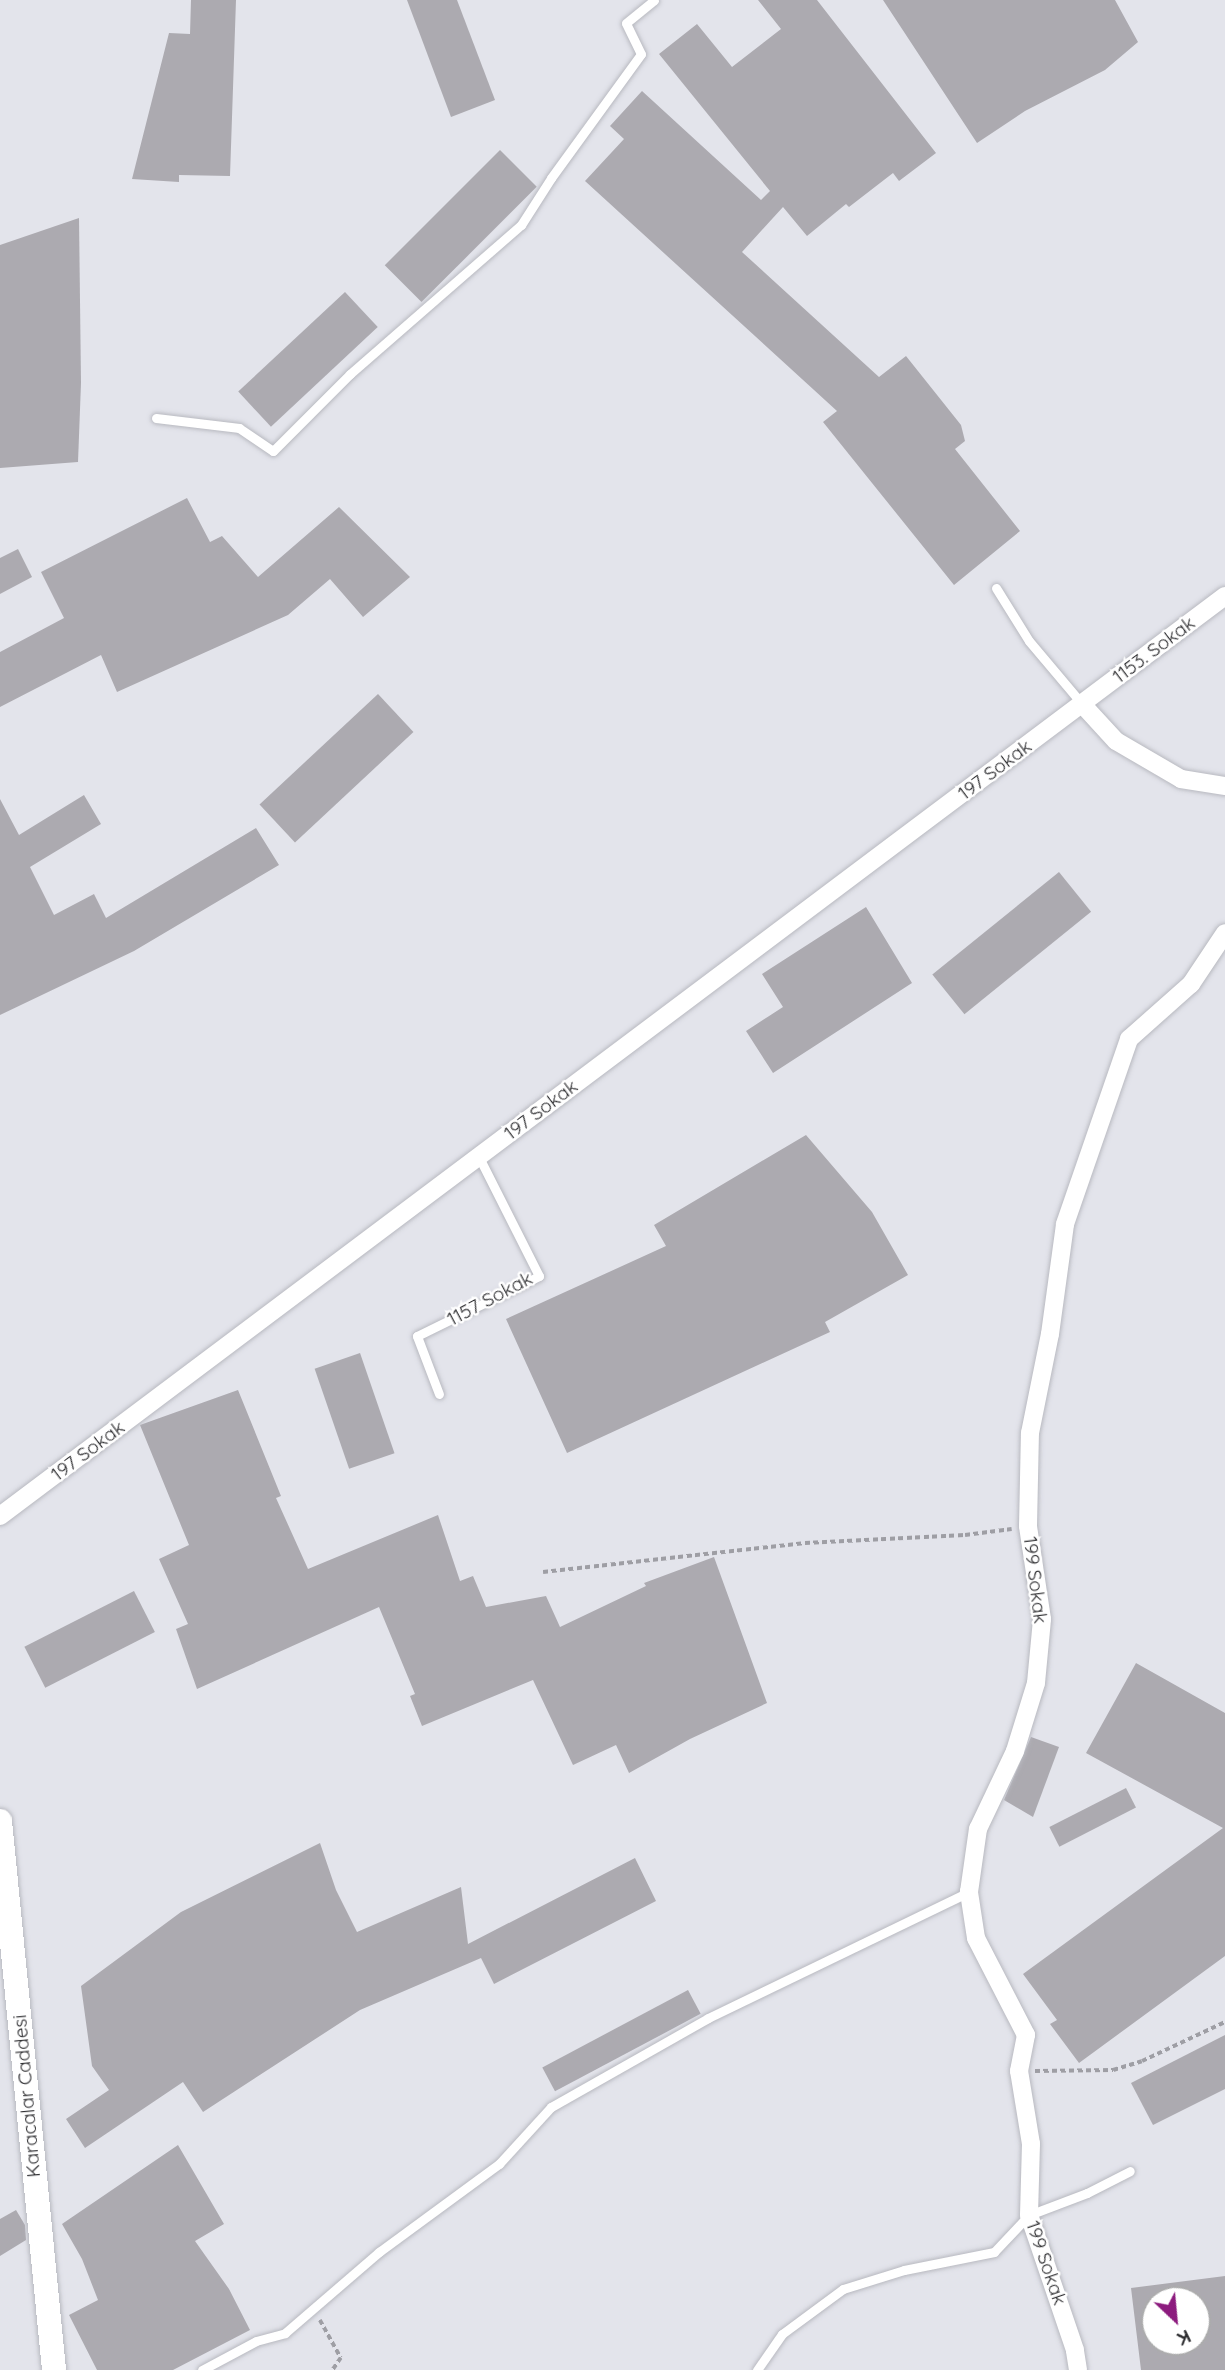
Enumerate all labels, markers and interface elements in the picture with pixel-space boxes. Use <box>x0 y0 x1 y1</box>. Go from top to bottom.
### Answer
street label: 1153. Sokak <box>1108 612 1200 688</box>
street label: 197 Sokak <box>954 735 1036 805</box>
street label: 197 Sokak <box>500 1075 582 1145</box>
street label: 1157 Sokak <box>443 1267 537 1331</box>
street label: 197 Sokak <box>47 1416 129 1486</box>
street label: 199 Sokak <box>1018 1535 1052 1625</box>
street label: Karacalar Caddesi <box>9 2014 45 2178</box>
street label: 199 Sokak <box>1021 2218 1071 2308</box>
north arrow <box>1141 2286 1211 2356</box>
text: K <box>1173 2325 1195 2352</box>

